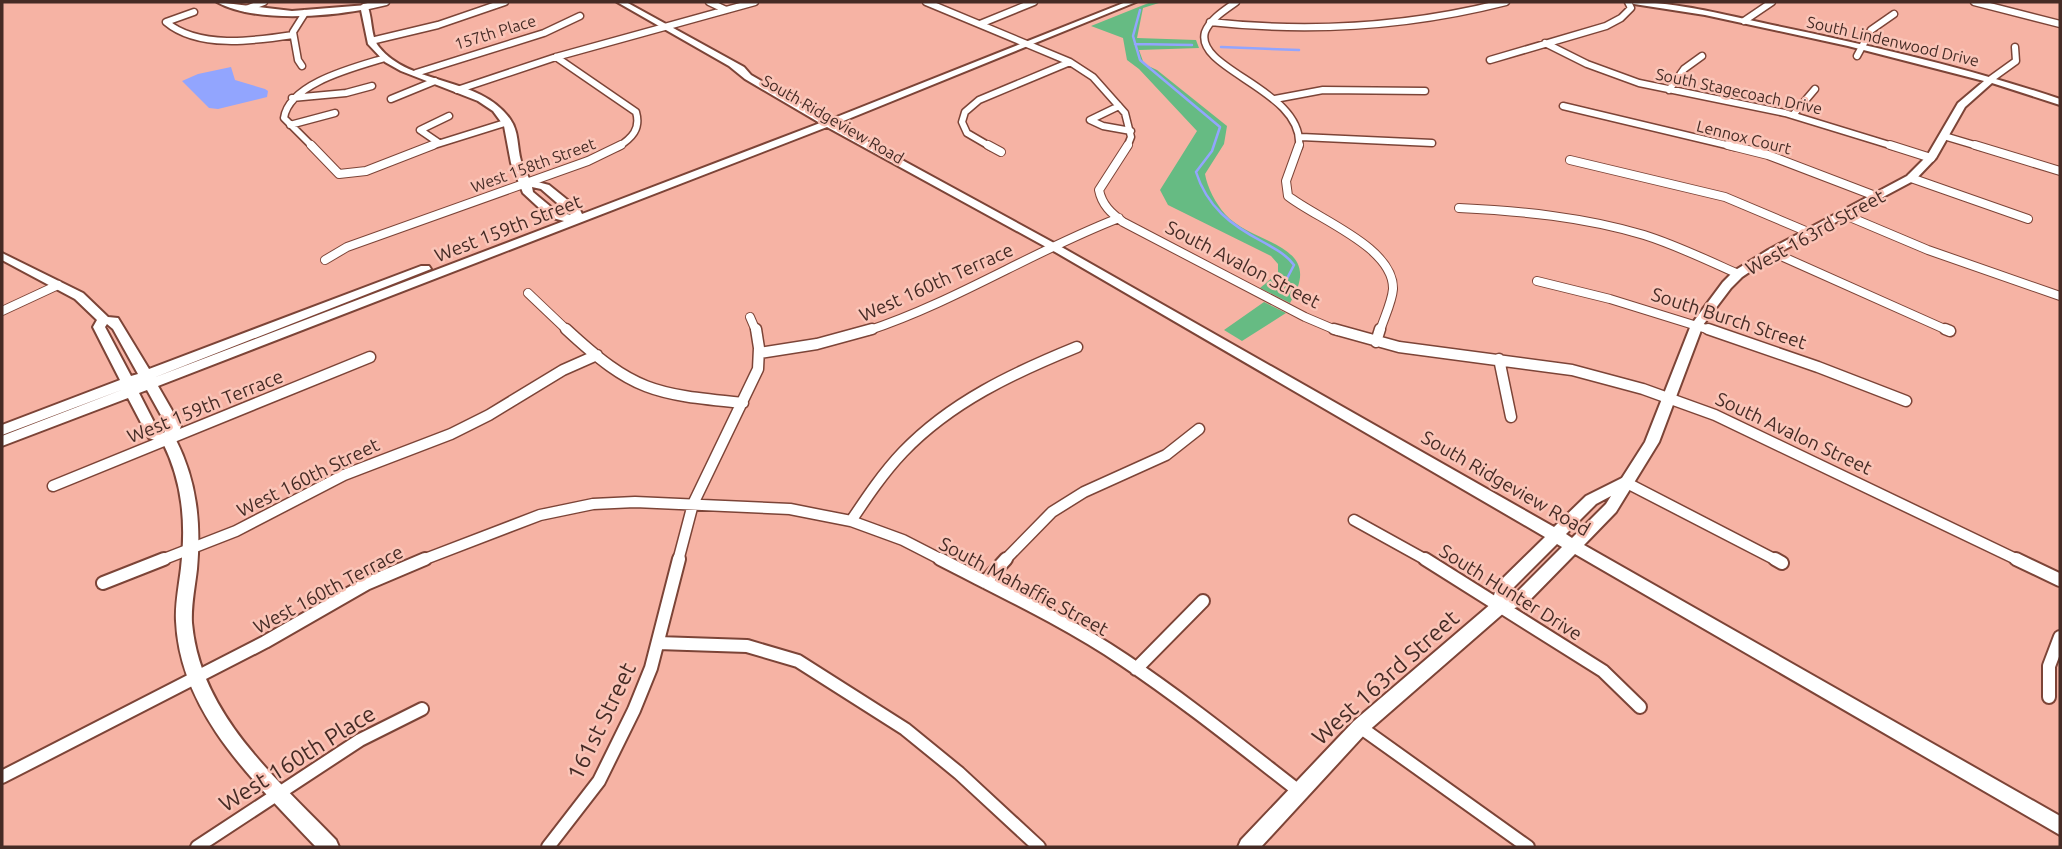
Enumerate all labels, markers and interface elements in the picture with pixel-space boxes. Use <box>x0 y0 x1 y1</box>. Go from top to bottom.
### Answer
street label: 157th Place <box>452 11 538 53</box>
street label: South Lindenwood Drive <box>1805 12 1981 70</box>
street label: South Stagecoach Drive <box>1654 65 1824 117</box>
street label: South Ridgeview Road <box>759 71 907 167</box>
street label: Lennox Court <box>1695 117 1794 158</box>
street label: West 158th Street <box>468 134 598 196</box>
street label: West 163rd Street <box>1742 184 1889 279</box>
street label: West 159th Street <box>431 190 585 266</box>
street label: South Avalon Street <box>1162 216 1324 313</box>
street label: West 160th Terrace <box>856 238 1016 326</box>
street label: South Burch Street <box>1649 283 1810 354</box>
street label: West 159th Terrace <box>124 365 286 447</box>
street label: South Avalon Street <box>1712 387 1876 479</box>
street label: South Ridgeview Road <box>1418 426 1594 540</box>
street label: West 160th Street <box>233 433 383 521</box>
street label: South Mahaffie Street <box>936 532 1113 640</box>
street label: South Hunter Drive <box>1436 539 1586 645</box>
street label: West 160th Terrace <box>249 540 407 638</box>
street label: West 163rd Street <box>1307 605 1463 749</box>
street label: 161st Street <box>562 658 640 784</box>
street label: West 160th Place <box>214 700 380 816</box>

